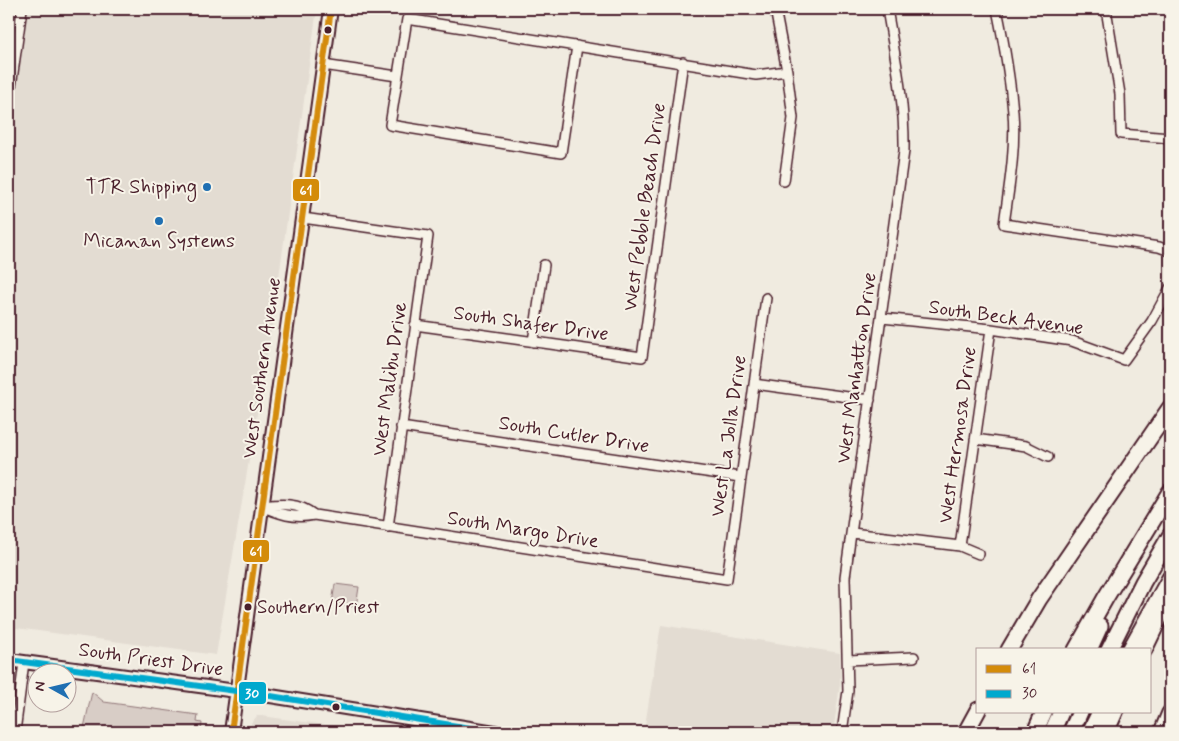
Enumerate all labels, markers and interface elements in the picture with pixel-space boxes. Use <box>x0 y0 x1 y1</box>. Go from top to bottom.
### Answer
unlabelled marker <box>323 25 333 35</box>
street label: West Pebble Beach Drive <box>617 101 673 313</box>
place label: TTR Shipping <box>86 174 197 202</box>
line badge: 61 <box>292 178 320 202</box>
marker: TTR Shipping <box>201 181 213 193</box>
text: 61 <box>299 182 313 200</box>
marker: Micanan Systems <box>153 215 165 227</box>
place label: Micanan Systems <box>83 228 235 255</box>
street label: West Manhatton Drive <box>830 271 884 465</box>
street label: West Southern Avenue <box>236 276 288 460</box>
street label: South Beck Avenue <box>927 294 1085 342</box>
street label: West Malibu Drive <box>366 300 414 458</box>
street label: South Shafer Drive <box>452 300 610 348</box>
street label: West Hermosa Drive <box>932 345 984 525</box>
street label: West La Jolla Drive <box>704 353 754 519</box>
street label: South Cutler Drive <box>497 410 651 460</box>
street label: South Margo Drive <box>445 505 601 556</box>
line badge: 61 <box>242 539 270 563</box>
text: 61 <box>249 543 263 561</box>
place label: Southern/Priest <box>257 595 379 620</box>
marker: Southern/Priest <box>243 602 253 612</box>
street label: South Priest Drive <box>77 636 225 684</box>
legend <box>976 648 1152 714</box>
text: 61 <box>1022 660 1036 680</box>
north arrow <box>28 664 78 714</box>
text: N <box>31 680 50 692</box>
line badge: 30 <box>238 681 267 705</box>
text: 30 <box>1022 684 1037 704</box>
text: 30 <box>245 685 259 703</box>
unlabelled marker <box>331 702 341 712</box>

